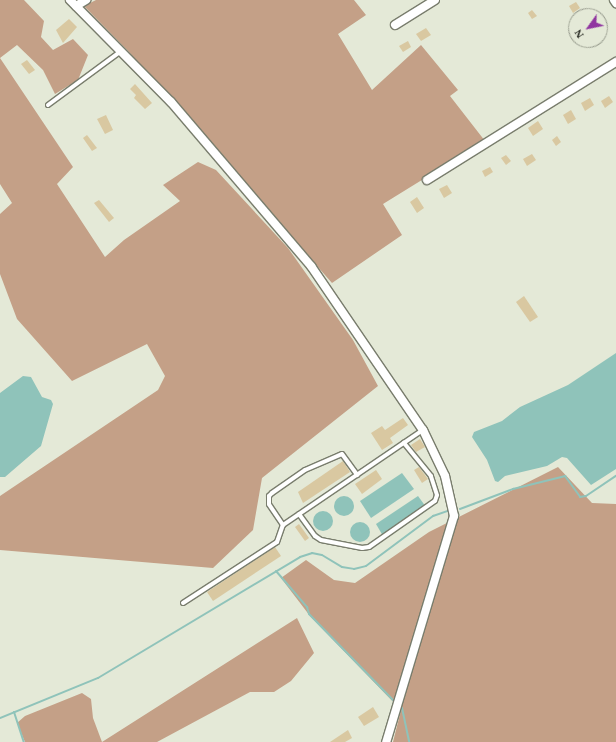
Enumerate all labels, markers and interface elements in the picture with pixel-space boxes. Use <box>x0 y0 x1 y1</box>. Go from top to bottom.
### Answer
north arrow <box>568 8 608 48</box>
text: N <box>572 27 586 41</box>

